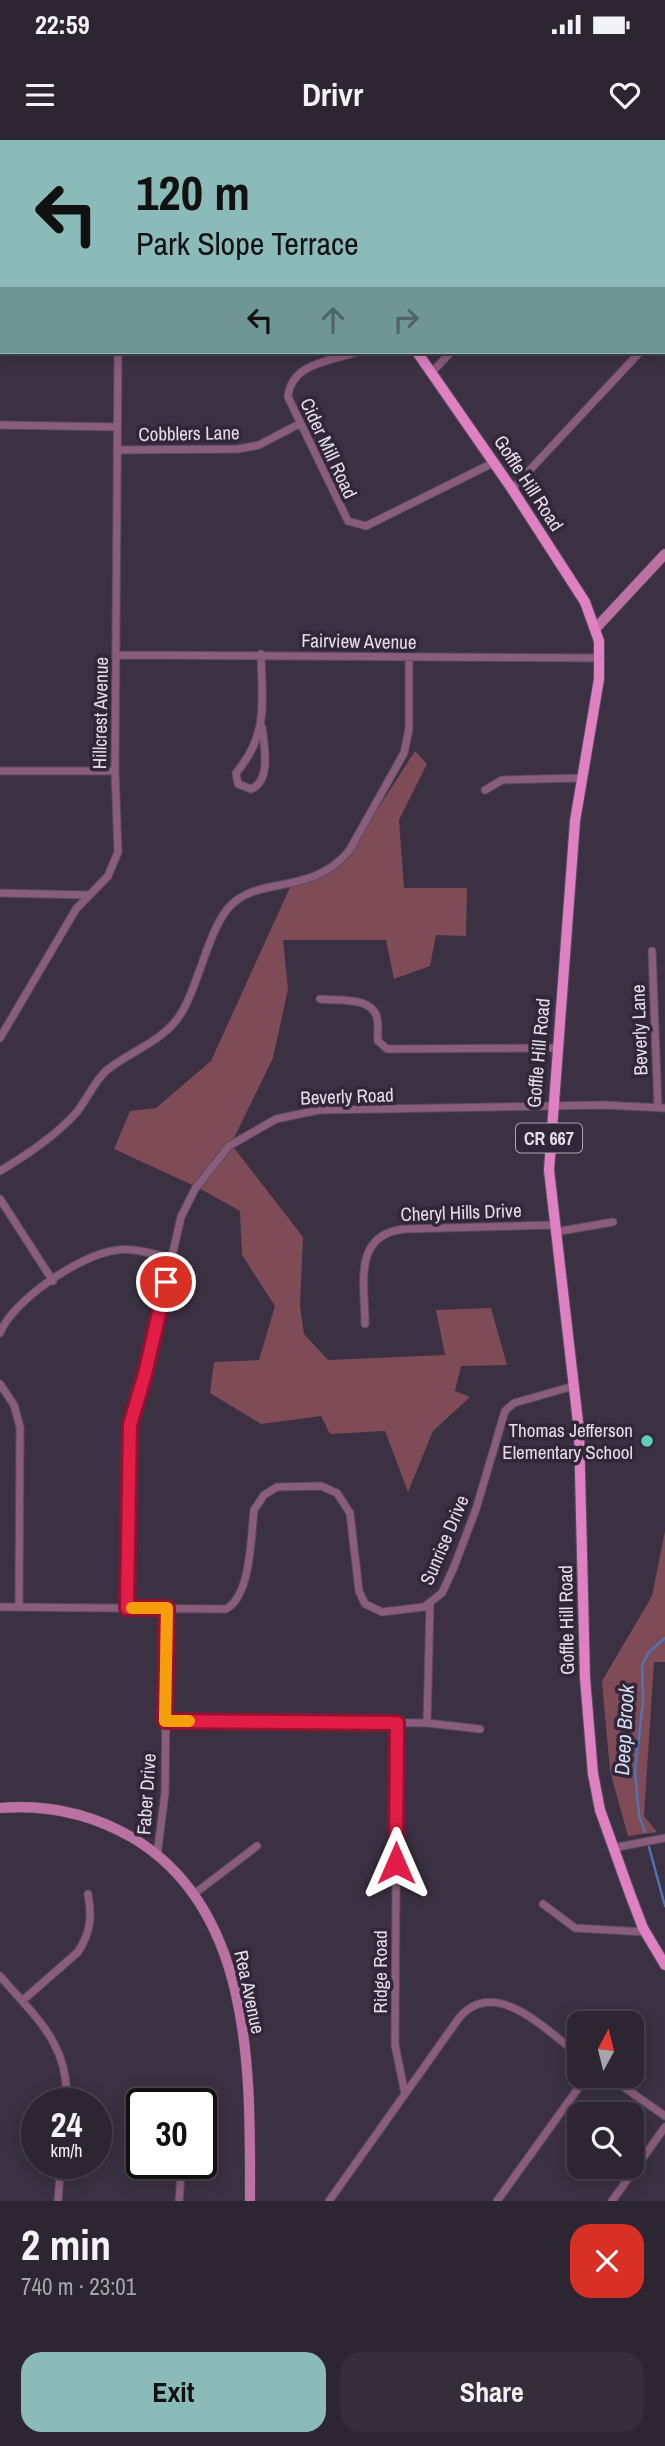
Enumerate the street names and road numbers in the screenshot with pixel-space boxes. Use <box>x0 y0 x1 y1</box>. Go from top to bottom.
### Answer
street label: Cider Mill Road <box>294 393 364 503</box>
street label: Cobblers Lane <box>138 419 240 447</box>
street label: Goffle Hill Road <box>488 430 570 536</box>
street label: Fairview Avenue <box>301 627 417 655</box>
street label: Hillcrest Avenue <box>86 657 114 769</box>
street label: Beverly Lane <box>624 984 654 1076</box>
street label: Goffle Hill Road <box>520 997 556 1109</box>
street label: Beverly Road <box>300 1081 394 1111</box>
road number: CR 667 <box>516 1124 582 1153</box>
street label: Cheryl Hills Drive <box>400 1197 522 1227</box>
street label: Sunrise Drive <box>413 1491 475 1589</box>
street label: Goffle Hill Road <box>552 1565 580 1675</box>
street label: Faber Drive <box>130 1752 162 1836</box>
street label: Ridge Road <box>367 1930 393 2014</box>
street label: Rea Avenue <box>228 1948 272 2036</box>

